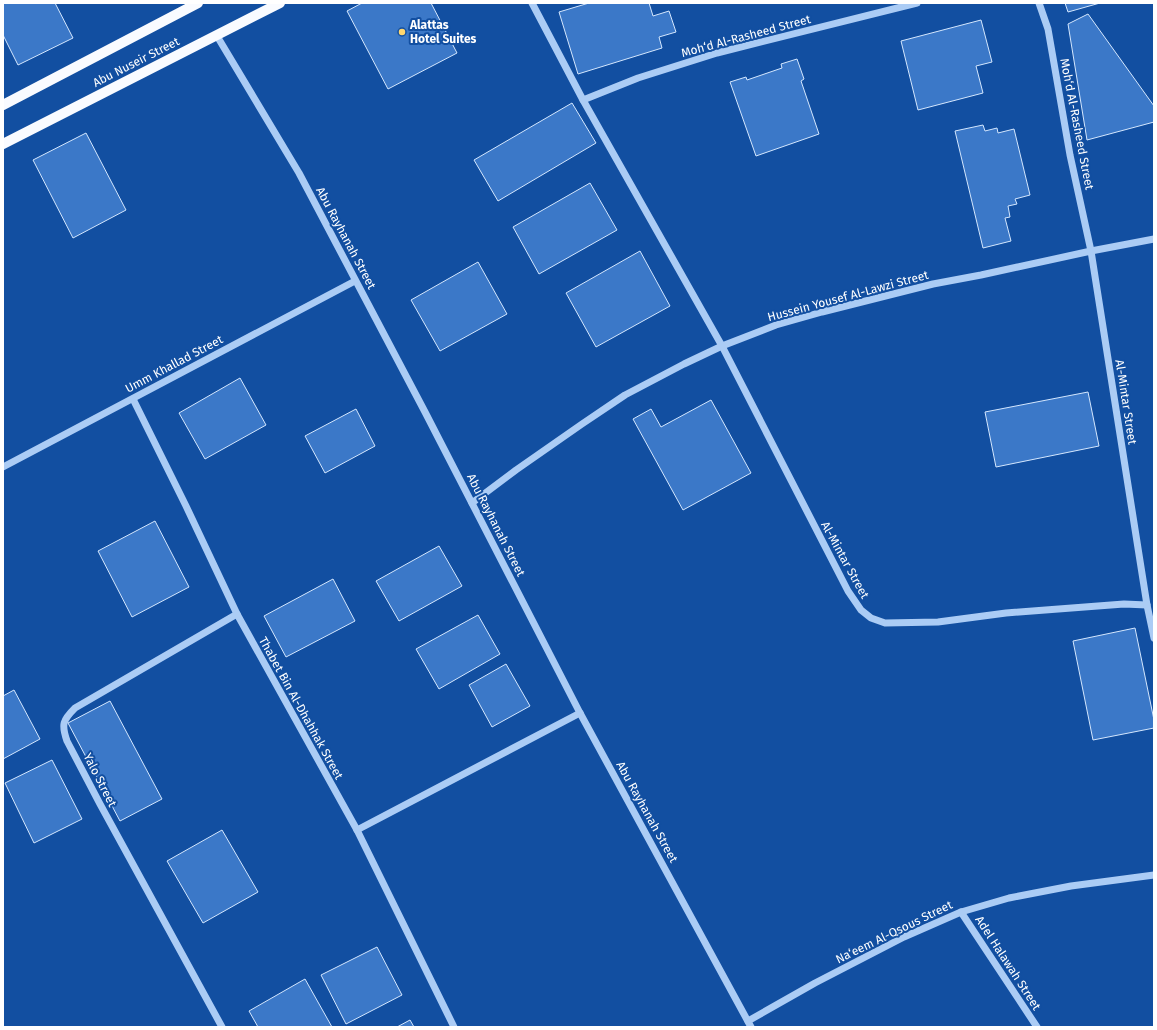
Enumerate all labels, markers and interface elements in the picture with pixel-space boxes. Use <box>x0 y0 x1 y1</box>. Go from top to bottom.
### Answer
street label: Moh‘d Al-Rasheed Street <box>680 12 813 60</box>
place label: Alattas Hotel Suites <box>409 18 477 46</box>
marker: Alattas Hotel Suites <box>397 27 407 37</box>
street label: Abu Nuseir Street <box>90 34 182 90</box>
street label: Moh‘d Al-Rasheed Street <box>1057 57 1097 192</box>
street label: Abu Rayhanah Street <box>313 185 379 292</box>
street label: Hussein Yousef Al-Lawzi Street <box>766 268 931 324</box>
street label: Umm Khallad Street <box>123 332 226 396</box>
street label: Al-Mintar Street <box>1112 358 1140 446</box>
street label: Abu Rayhanah Street <box>464 471 528 579</box>
street label: Al-Mintar Street <box>818 519 872 602</box>
street label: Thabet Bin Al-Dhahhak Street <box>256 634 346 782</box>
street label: Yalo Street <box>81 751 120 810</box>
street label: Abu Rayhanah Street <box>613 759 681 866</box>
street label: Na‘eem Al-Qsous Street <box>833 897 955 966</box>
street label: Adel Halawah Street <box>972 913 1044 1013</box>

